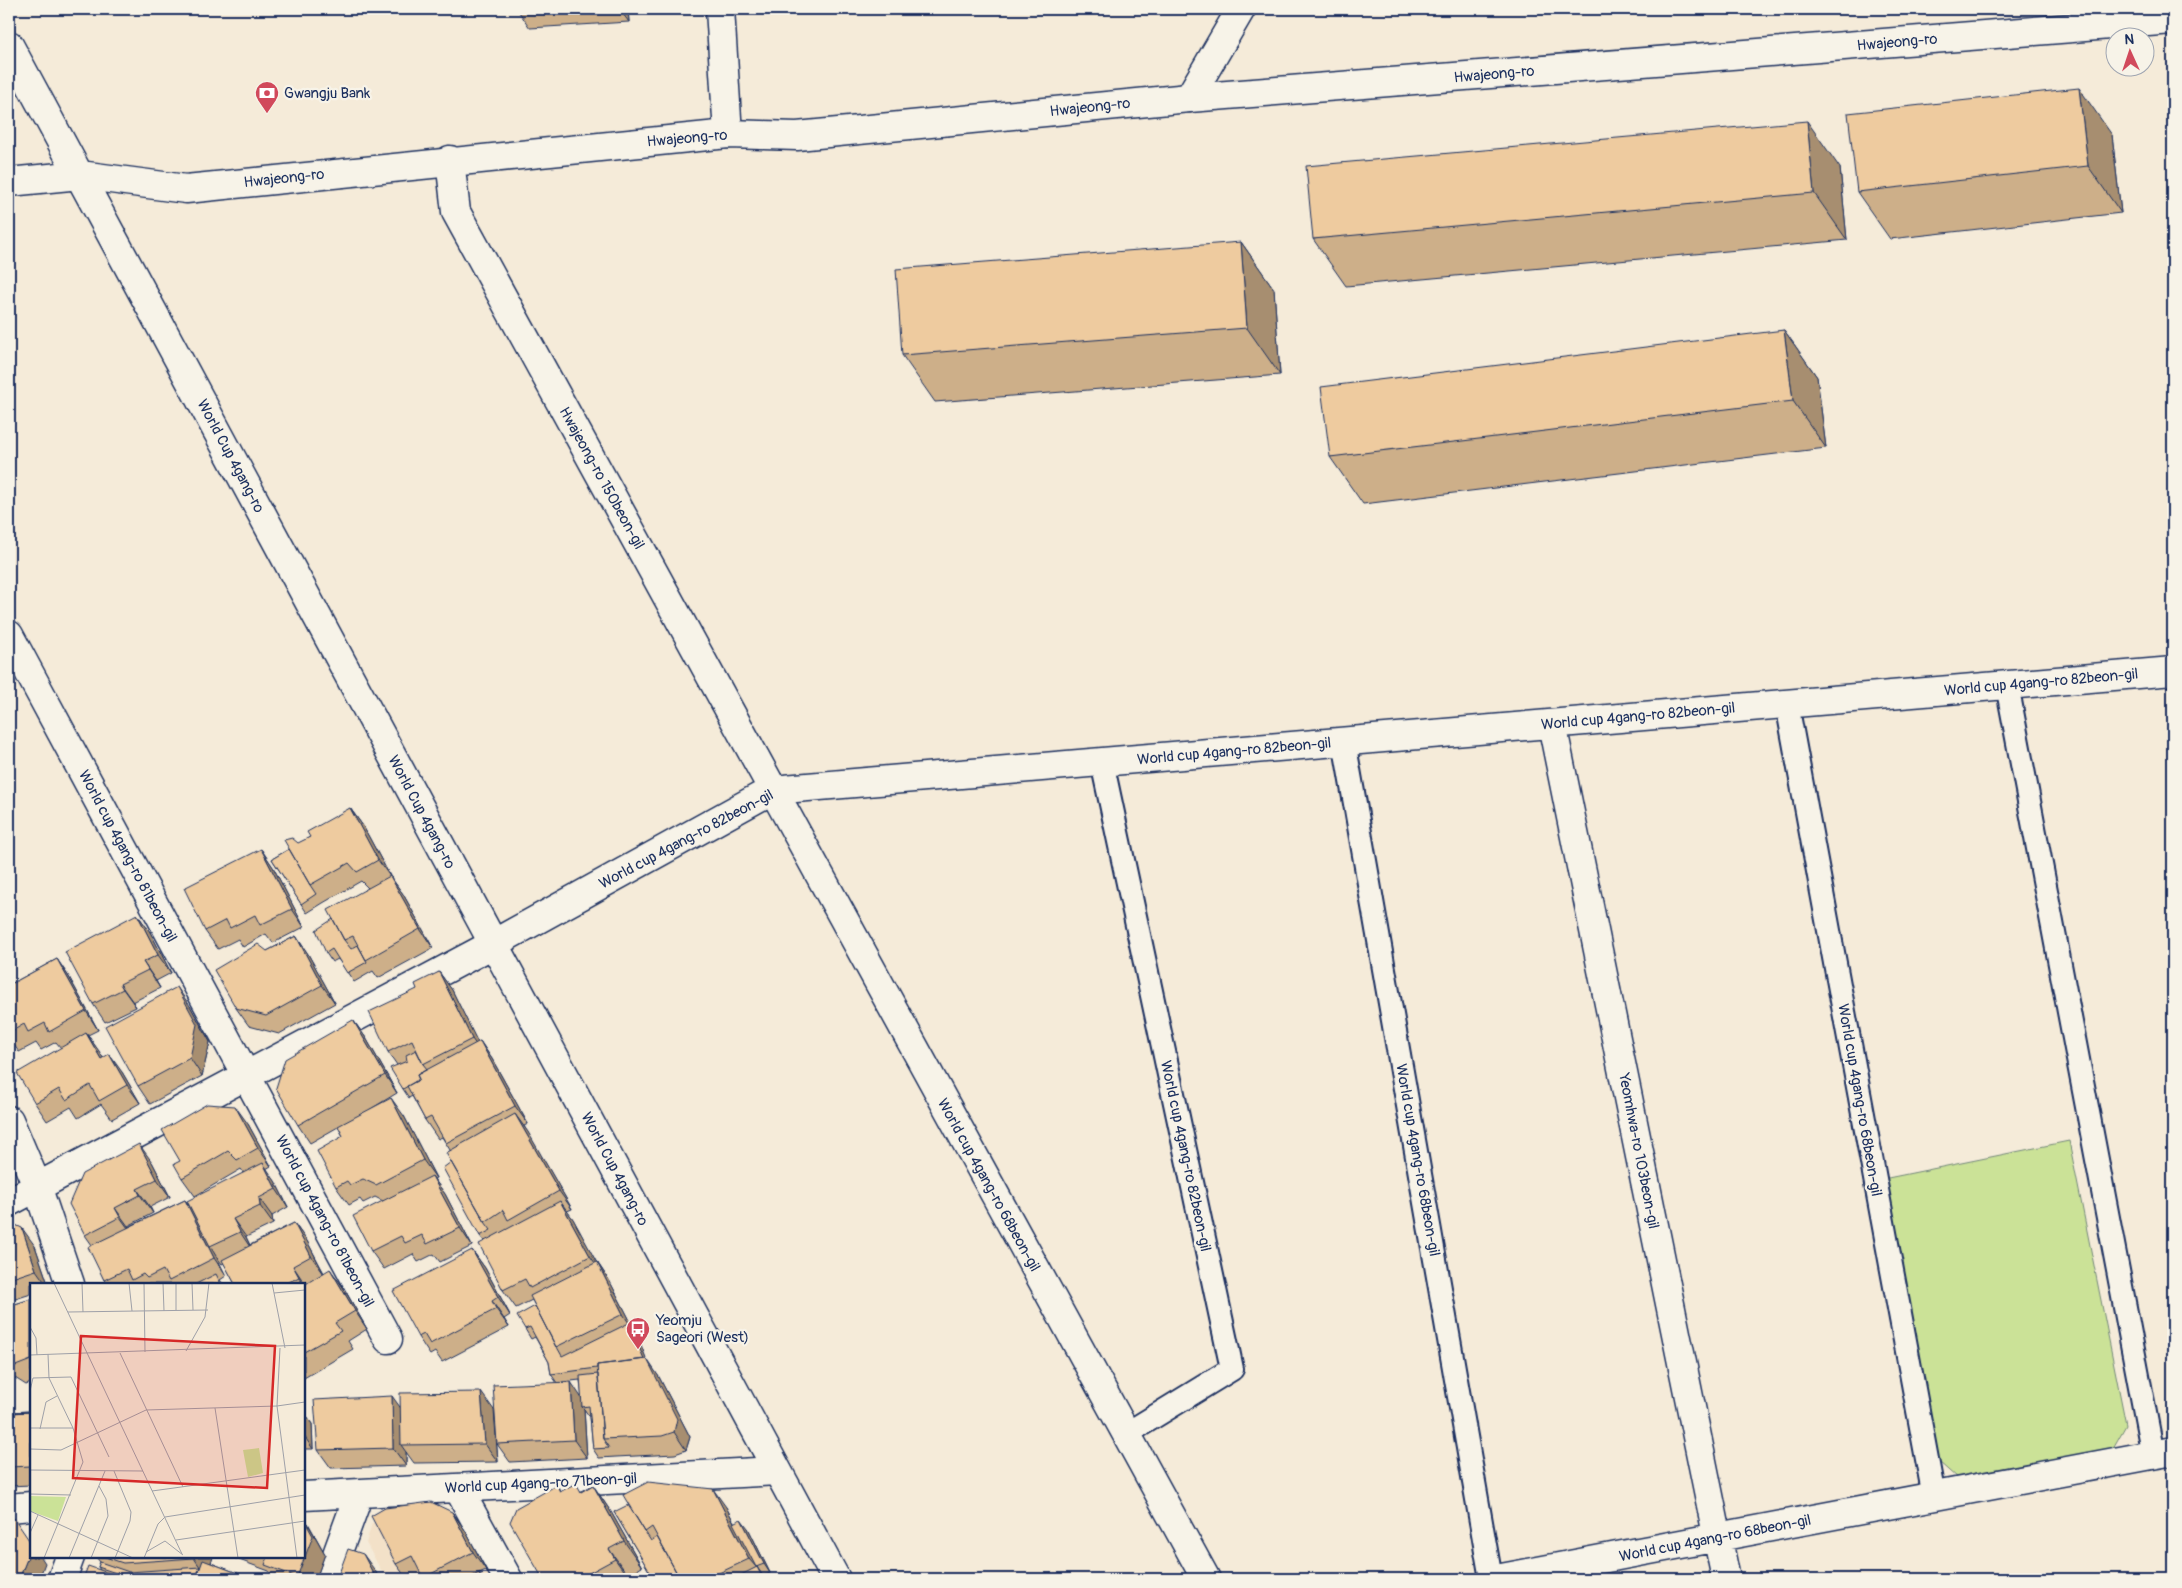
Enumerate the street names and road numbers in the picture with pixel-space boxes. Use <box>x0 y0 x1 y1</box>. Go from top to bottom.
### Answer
street label: Hwajeong-ro <box>1856 30 1938 55</box>
street label: Hwajeong-ro <box>1453 62 1535 87</box>
street label: Hwajeong-ro <box>1049 94 1131 121</box>
street label: Hwajeong-ro <box>646 126 728 151</box>
street label: Hwajeong-ro <box>243 165 325 192</box>
street label: World Cup 4gang-ro <box>193 396 268 516</box>
street label: Hwajeong-ro 150beon-gil <box>555 404 649 553</box>
street label: World cup 4gang-ro 82beon-gil <box>1943 665 2139 700</box>
street label: World cup 4gang-ro 82beon-gil <box>1540 699 1736 734</box>
street label: World cup 4gang-ro 82beon-gil <box>1136 734 1332 769</box>
street label: World Cup 4gang-ro <box>384 752 459 872</box>
street label: World cup 4gang-ro 81beon-gil <box>74 767 181 946</box>
street label: World cup 4gang-ro 82beon-gil <box>596 785 777 894</box>
street label: World cup 4gang-ro 68beon-gil <box>1833 1002 1886 1198</box>
street label: World cup 4gang-ro 82beon-gil <box>1156 1059 1215 1253</box>
street label: World cup 4gang-ro 68beon-gil <box>1391 1062 1444 1258</box>
street label: Yeomhwa-ro 103beon-gil <box>1614 1071 1663 1231</box>
street label: World cup 4gang-ro 68beon-gil <box>933 1095 1044 1275</box>
street label: World Cup 4gang-ro <box>577 1109 652 1229</box>
street label: World cup 4gang-ro 81beon-gil <box>271 1132 378 1311</box>
street label: World cup 4gang-ro 71beon-gil <box>444 1469 638 1498</box>
street label: World cup 4gang-ro 68beon-gil <box>1618 1511 1813 1566</box>

